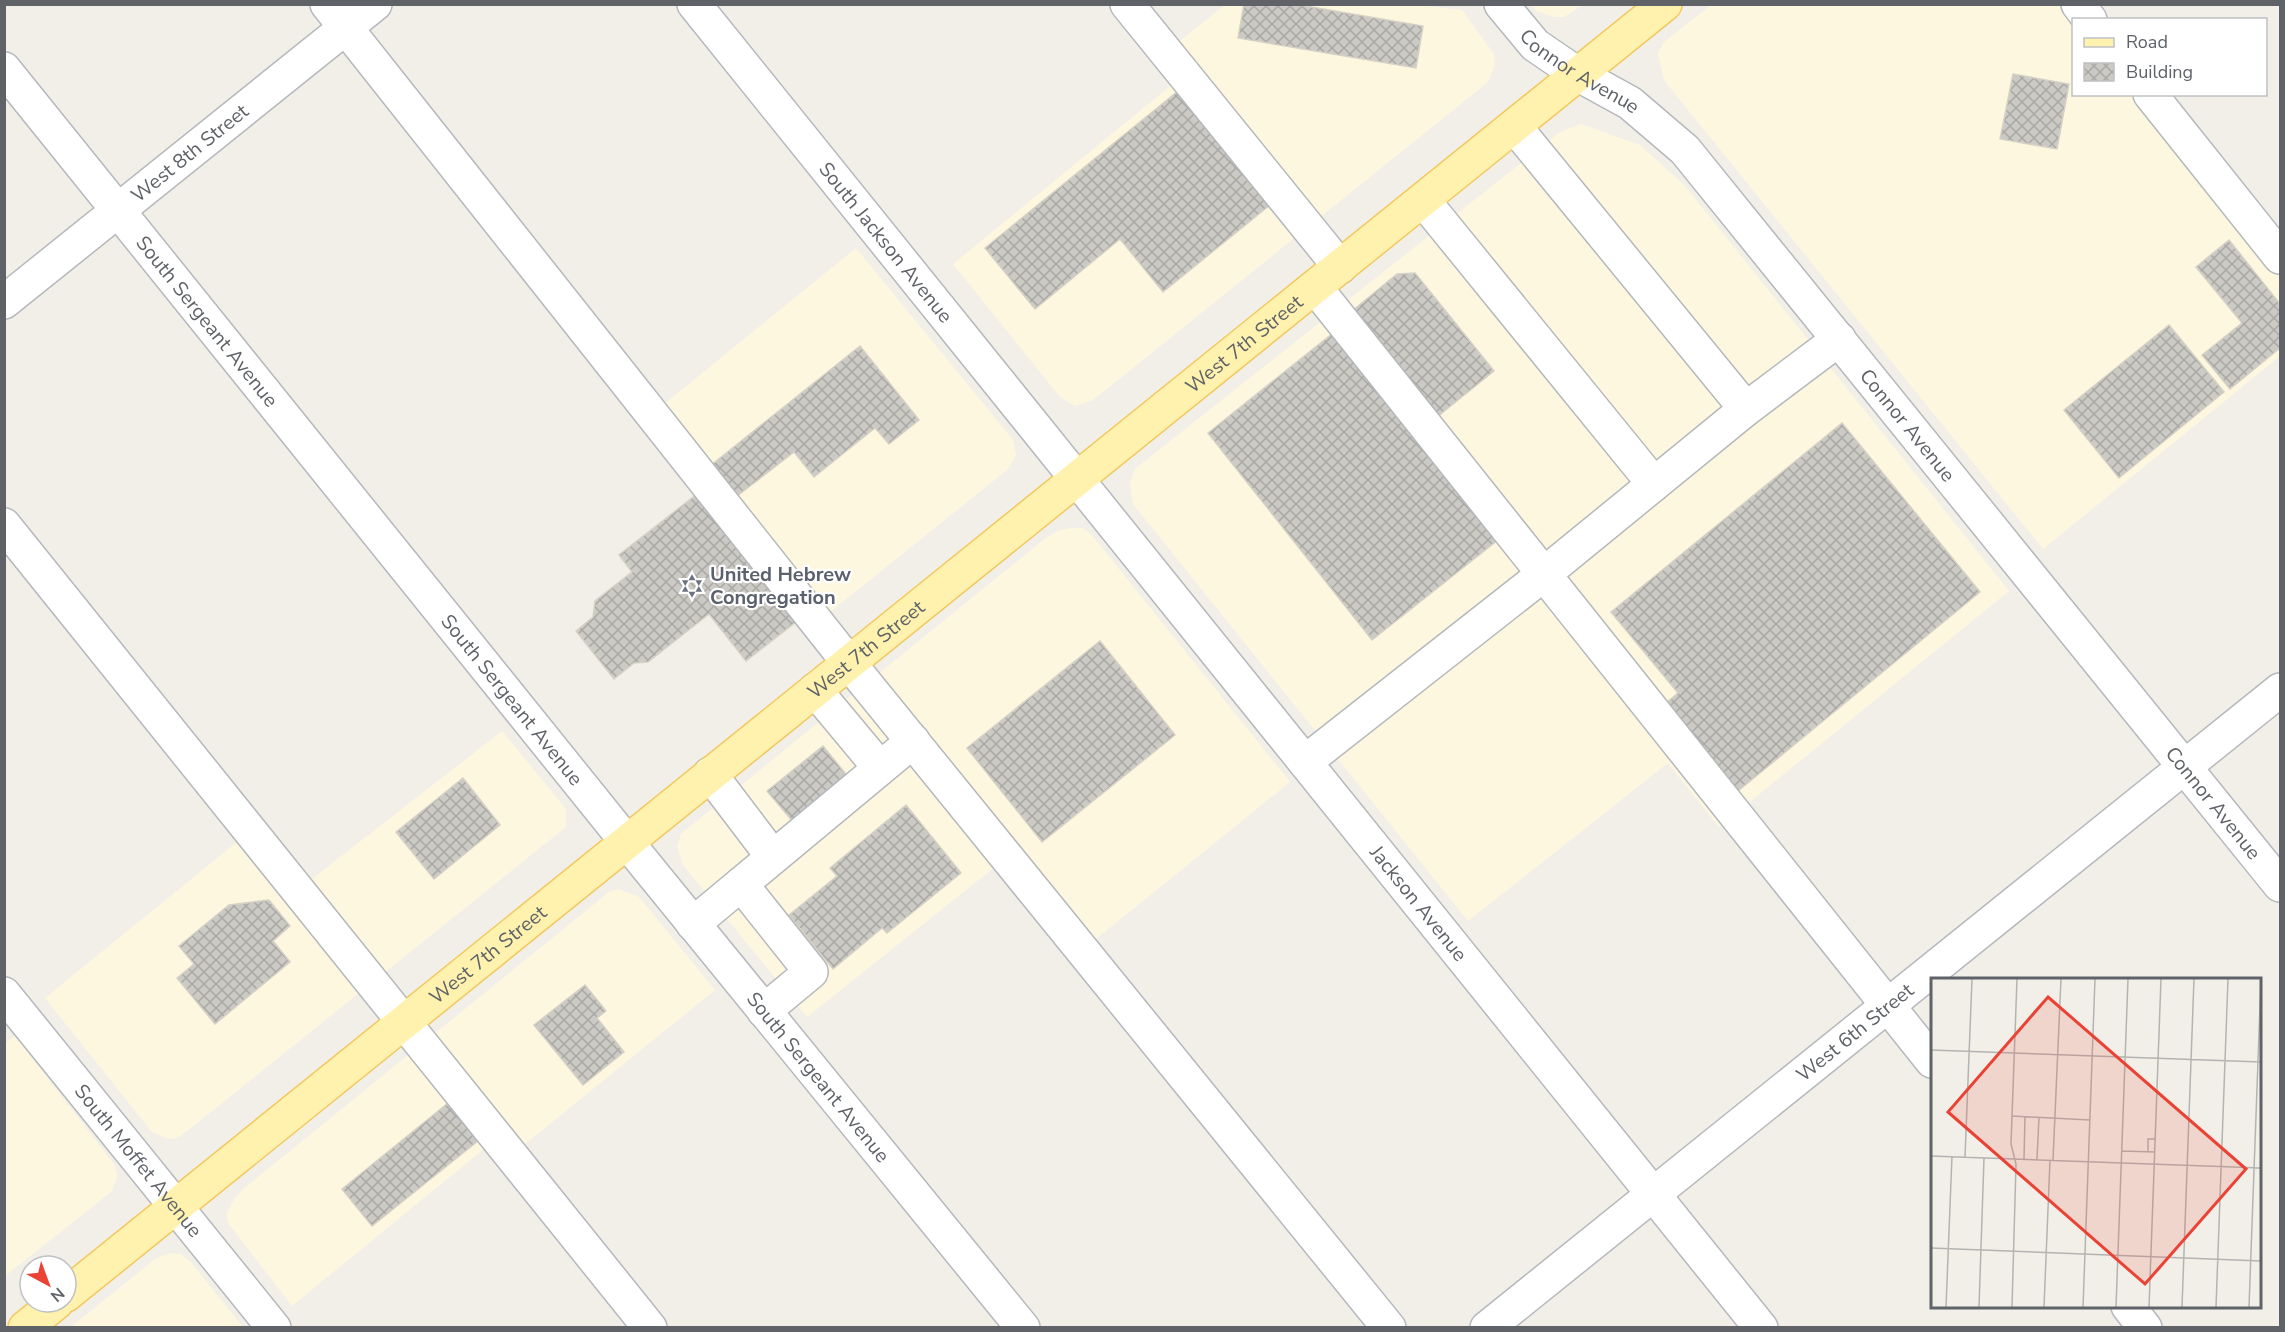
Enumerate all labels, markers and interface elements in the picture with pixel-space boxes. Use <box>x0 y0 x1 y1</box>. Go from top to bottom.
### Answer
legend <box>2072 18 2267 96</box>
street label: Connor Avenue <box>1513 23 1646 120</box>
text: Road <box>2126 30 2168 54</box>
text: Building <box>2126 60 2193 84</box>
street label: West 8th Street <box>126 97 255 209</box>
street label: South Jackson Avenue <box>812 156 959 329</box>
street label: South Sergeant Avenue <box>130 230 284 413</box>
street label: West 7th Street <box>1180 288 1309 400</box>
street label: Connor Avenue <box>1853 363 1961 488</box>
place label: United Hebrew Congregation <box>710 561 851 611</box>
synagogue icon: United Hebrew Congregation <box>679 573 705 599</box>
street label: West 7th Street <box>802 593 931 705</box>
street label: South Sergeant Avenue <box>435 609 589 791</box>
street label: Connor Avenue <box>2159 741 2267 865</box>
street label: Jackson Avenue <box>1363 839 1473 967</box>
street label: West 7th Street <box>424 899 553 1010</box>
street label: West 6th Street <box>1791 976 1920 1088</box>
inset map <box>1931 978 2261 1308</box>
street label: South Sergeant Avenue <box>740 986 896 1168</box>
street label: South Moffet Avenue <box>68 1078 208 1243</box>
north arrow <box>18 1254 78 1314</box>
text: N <box>45 1282 69 1307</box>

